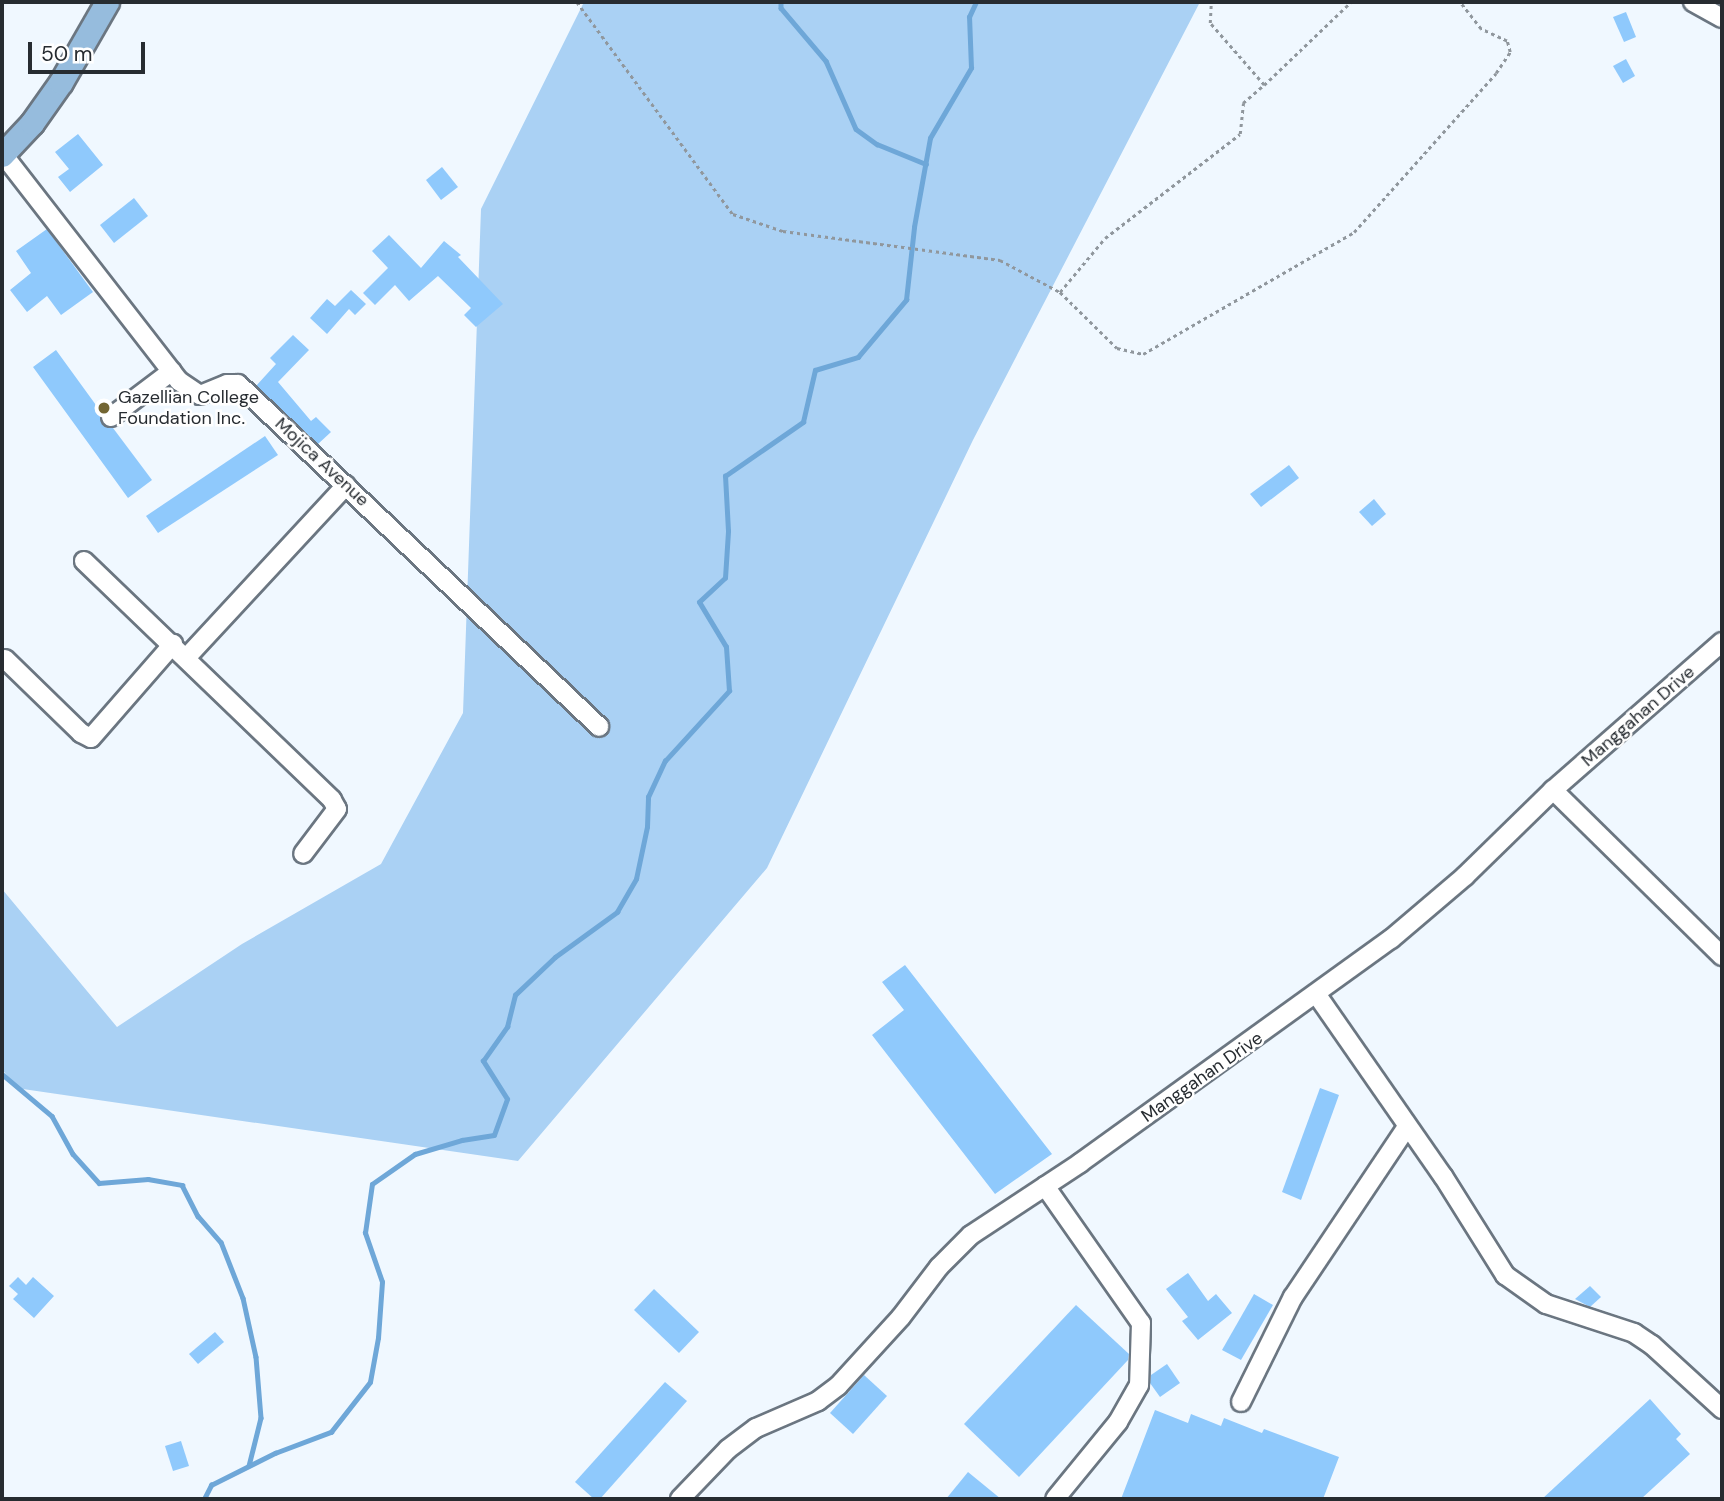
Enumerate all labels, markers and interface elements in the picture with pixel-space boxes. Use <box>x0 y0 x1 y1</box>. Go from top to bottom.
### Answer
scale bar <box>32 28 149 72</box>
text: 50 m <box>41 40 92 68</box>
place label: Gazellian College Foundation Inc. <box>118 387 259 430</box>
marker: Gazellian College Foundation Inc. <box>96 400 112 416</box>
street label: Mojica Avenue <box>271 413 373 511</box>
street label: Manggahan Drive <box>1577 661 1699 771</box>
street label: Manggahan Drive <box>1137 1027 1267 1127</box>

